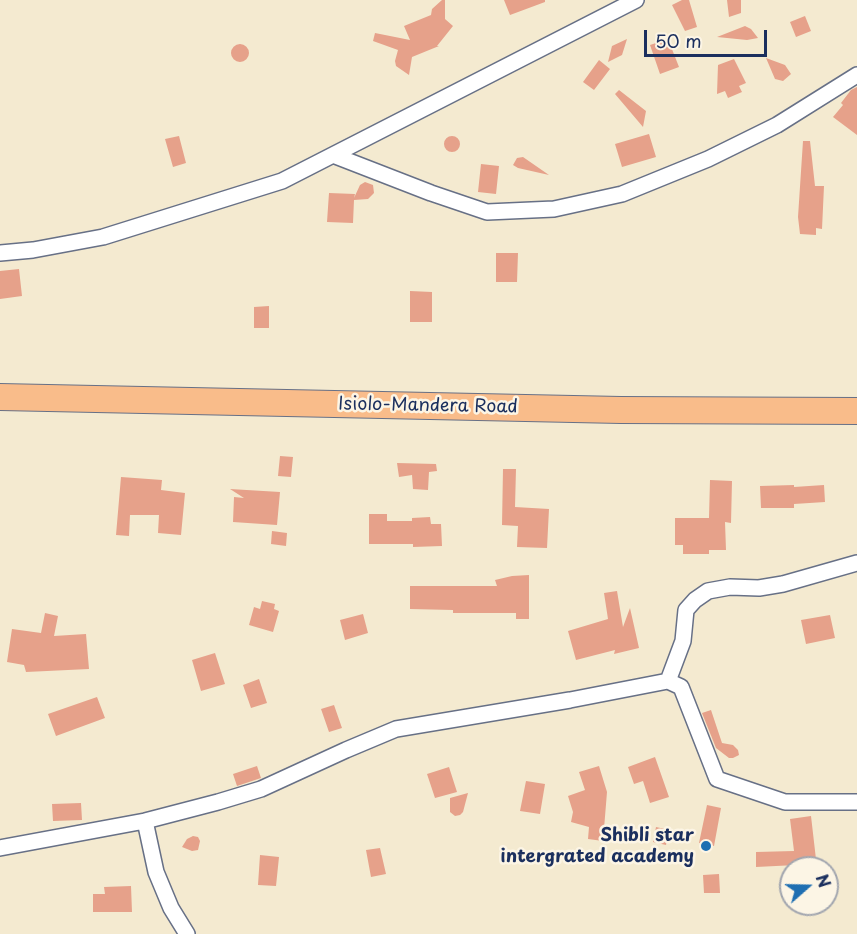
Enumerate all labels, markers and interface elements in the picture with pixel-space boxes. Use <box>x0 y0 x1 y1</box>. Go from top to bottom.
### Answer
scale bar <box>647 18 770 56</box>
text: 50 m <box>655 27 702 54</box>
street label: Isiolo-Mandera Road <box>338 394 518 418</box>
place label: Shibli star intergrated academy <box>500 825 694 868</box>
marker: Shibli star intergrated academy <box>699 839 713 853</box>
north arrow <box>779 856 839 916</box>
text: N <box>811 870 837 891</box>

